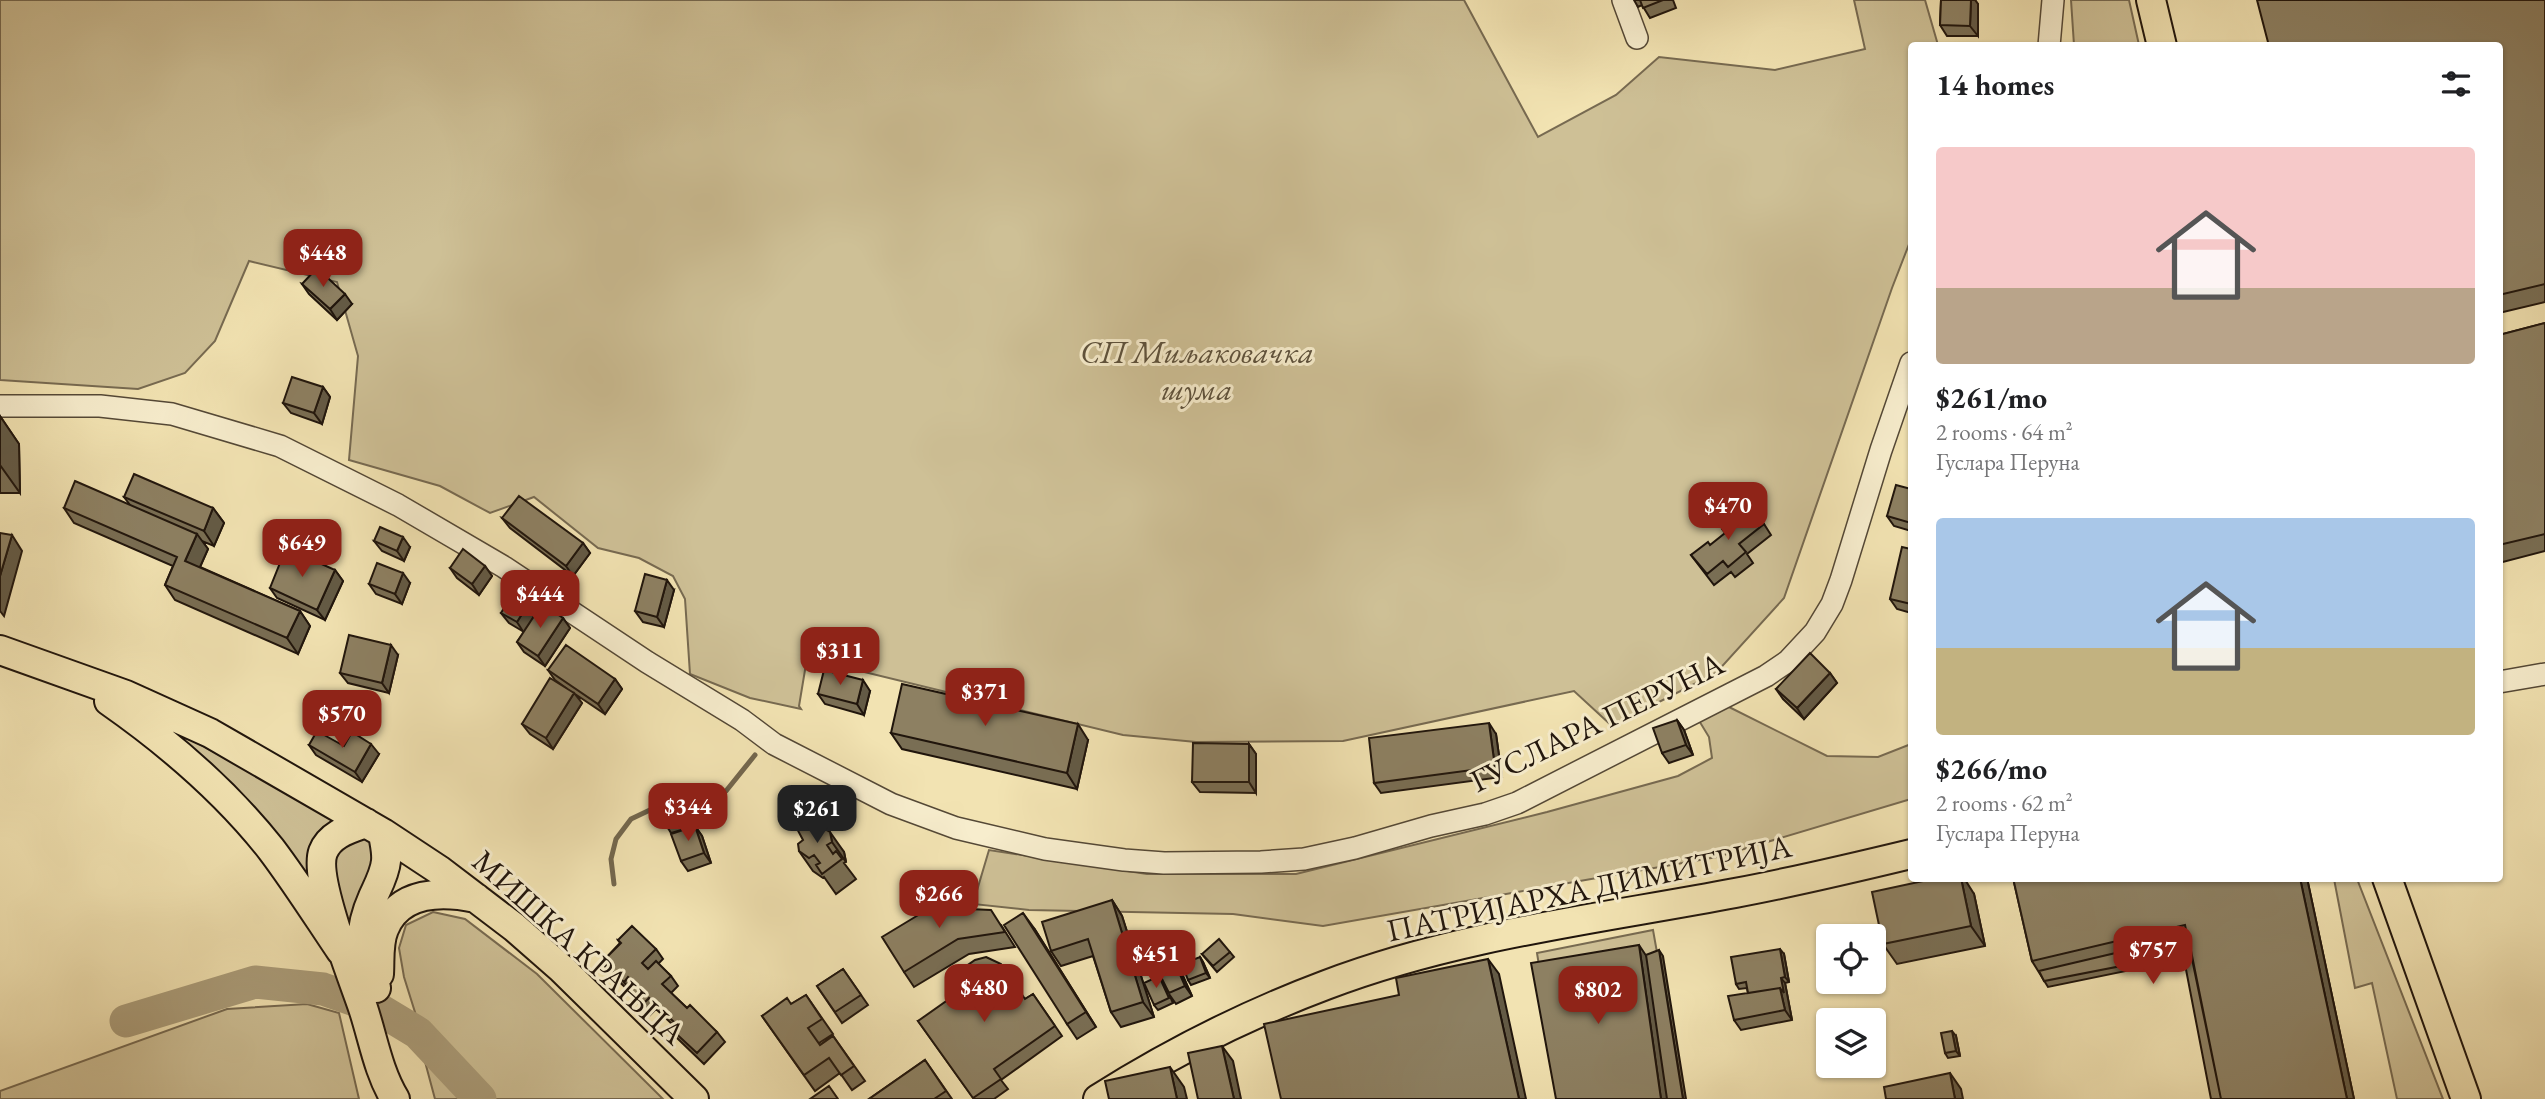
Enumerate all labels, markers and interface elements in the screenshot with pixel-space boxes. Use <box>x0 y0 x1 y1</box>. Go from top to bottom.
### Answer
text: 14 homes <box>1936 65 2054 104</box>
icon: filters <box>2437 65 2475 103</box>
icon: home <box>2143 192 2269 318</box>
pin: $448 <box>282 230 364 289</box>
text: $448 <box>299 237 347 267</box>
park label: СП Миљаковачка шума <box>1080 331 1314 410</box>
text: $261/mo <box>1936 378 2047 417</box>
text: 2 rooms · 64 m² <box>1936 417 2073 447</box>
text: Гуслара Перуна <box>1936 447 2080 477</box>
pin: $470 <box>1687 482 1769 542</box>
text: $470 <box>1704 490 1752 520</box>
pin: $649 <box>261 520 343 579</box>
text: $649 <box>278 527 326 557</box>
icon: home <box>2143 563 2269 689</box>
pin: $444 <box>499 570 581 630</box>
text: $444 <box>516 578 564 608</box>
pin: $311 <box>799 628 881 687</box>
text: $311 <box>816 635 864 665</box>
street label: ГУСЛАРА ПЕРУНА <box>1463 642 1732 802</box>
pin: $371 <box>944 668 1026 728</box>
text: $371 <box>961 676 1009 706</box>
pin: $570 <box>301 690 383 750</box>
text: $570 <box>318 698 366 728</box>
text: $266/mo <box>1936 749 2047 788</box>
pin: $344 <box>647 784 729 843</box>
pin: $261 <box>776 786 858 845</box>
text: 2 rooms · 62 m² <box>1936 788 2073 818</box>
text: $344 <box>664 791 712 821</box>
text: $261 <box>793 793 841 823</box>
text: Гуслара Перуна <box>1936 818 2080 848</box>
street label: ПАТРИЈАРХА ДИМИТРИЈА <box>1383 824 1796 951</box>
street label: МИШКА КРАЊЦА <box>464 840 695 1054</box>
pin: $266 <box>898 870 980 930</box>
text: $266 <box>915 878 963 908</box>
map controls <box>1816 924 1886 1078</box>
button: locate <box>1816 924 1886 994</box>
pin: $757 <box>2112 926 2194 986</box>
pin: $451 <box>1115 930 1197 990</box>
text: $757 <box>2129 934 2177 964</box>
text: $451 <box>1132 938 1180 968</box>
pin: $480 <box>943 964 1025 1024</box>
pin: $802 <box>1557 967 1639 1026</box>
text: $480 <box>960 972 1008 1002</box>
text: $802 <box>1574 974 1622 1004</box>
button: layers <box>1816 1008 1886 1078</box>

